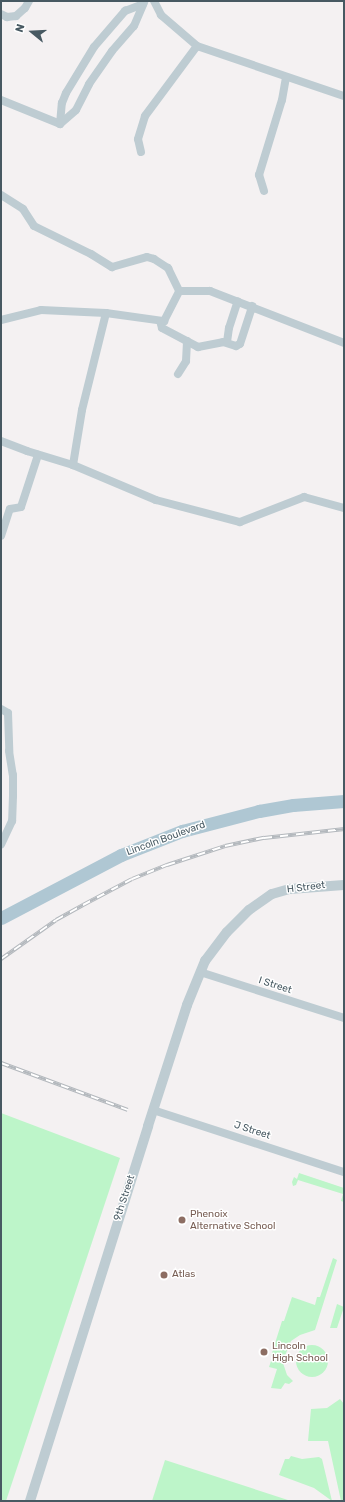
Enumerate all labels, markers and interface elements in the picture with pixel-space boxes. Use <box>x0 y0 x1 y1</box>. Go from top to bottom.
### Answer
north arrow <box>12 12 52 52</box>
text: N <box>13 22 28 34</box>
street label: Lincoln Boulevard <box>125 819 207 859</box>
street label: H Street <box>286 880 326 896</box>
street label: I Street <box>257 975 293 997</box>
street label: J Street <box>232 1119 272 1143</box>
street label: 9th Street <box>112 1174 138 1222</box>
place label: Phenoix Alternative School <box>190 1208 275 1232</box>
marker: Phenoix Alternative School <box>177 1215 187 1225</box>
place label: Atlas <box>172 1269 195 1281</box>
marker: Atlas <box>159 1270 169 1280</box>
place label: Lincoln High School <box>272 1340 328 1364</box>
marker: Lincoln High School <box>259 1347 269 1357</box>

